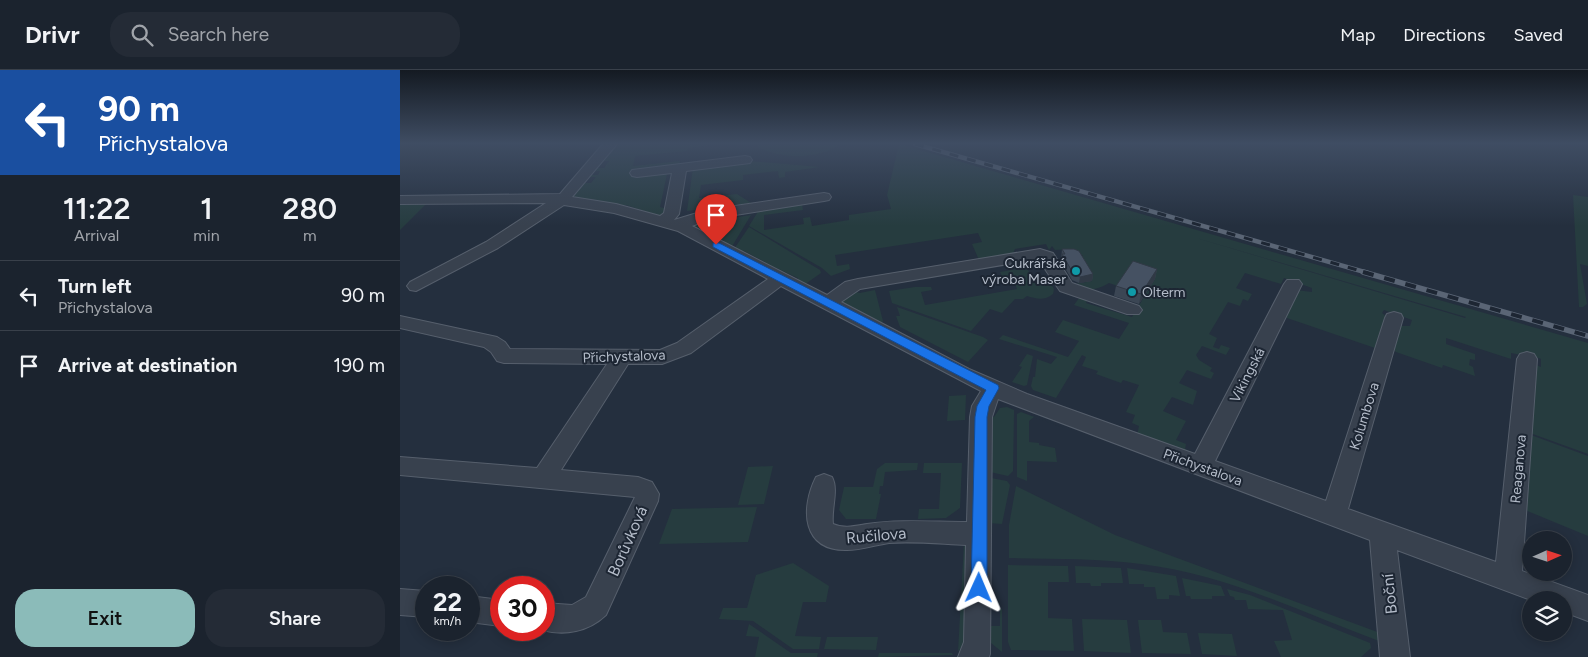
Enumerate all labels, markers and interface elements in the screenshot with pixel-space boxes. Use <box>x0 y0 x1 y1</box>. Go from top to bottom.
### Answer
search box <box>110 12 460 57</box>
text: Drivr <box>25 20 80 49</box>
icon: search <box>128 21 156 49</box>
text: Search here <box>168 23 269 46</box>
text: Map <box>1340 24 1375 46</box>
text: Directions <box>1403 24 1485 46</box>
text: Saved <box>1513 24 1563 46</box>
text: 90 m <box>98 88 180 130</box>
icon: left <box>15 90 80 155</box>
text: Přichystalova <box>98 130 228 157</box>
text: 11:22 <box>63 190 131 227</box>
text: 1 <box>200 190 213 227</box>
text: 280 <box>282 190 337 227</box>
pin <box>695 194 737 245</box>
icon: arrive <box>702 201 730 229</box>
text: Arrival <box>74 226 119 245</box>
text: min <box>193 226 220 245</box>
text: m <box>303 226 317 245</box>
place label: Cukrářská výroba Maser <box>982 255 1066 288</box>
marker: Cukrářská výroba Maser <box>1070 265 1082 277</box>
text: Turn left <box>58 275 132 298</box>
icon: left <box>15 282 43 310</box>
text: 90 m <box>341 284 385 307</box>
place label: Olterm <box>1142 284 1186 301</box>
marker: Olterm <box>1126 286 1138 298</box>
text: Přichystalova <box>58 298 153 317</box>
street label: Vikingská <box>1226 345 1268 406</box>
street label: Přichystalova <box>582 347 666 366</box>
icon: arrive <box>15 352 43 380</box>
text: Arrive at destination <box>58 354 237 377</box>
text: 190 m <box>333 354 385 377</box>
street label: Kolumbova <box>1346 380 1383 452</box>
street label: Reaganova <box>1507 434 1530 504</box>
street label: Přichystalova <box>1161 445 1245 490</box>
street label: Borůvková <box>604 503 651 579</box>
street label: Ručilova <box>845 523 907 548</box>
north arrow <box>1522 531 1572 581</box>
map controls <box>1522 531 1572 641</box>
position arrow <box>952 561 1004 613</box>
street label: Boční <box>1378 572 1401 615</box>
speed limit sign: 30 <box>490 576 555 641</box>
text: 22 <box>433 587 462 617</box>
button: Exit <box>15 589 195 647</box>
button: Share <box>205 589 385 647</box>
button: layers <box>1522 591 1572 641</box>
text: km/h <box>434 614 461 628</box>

